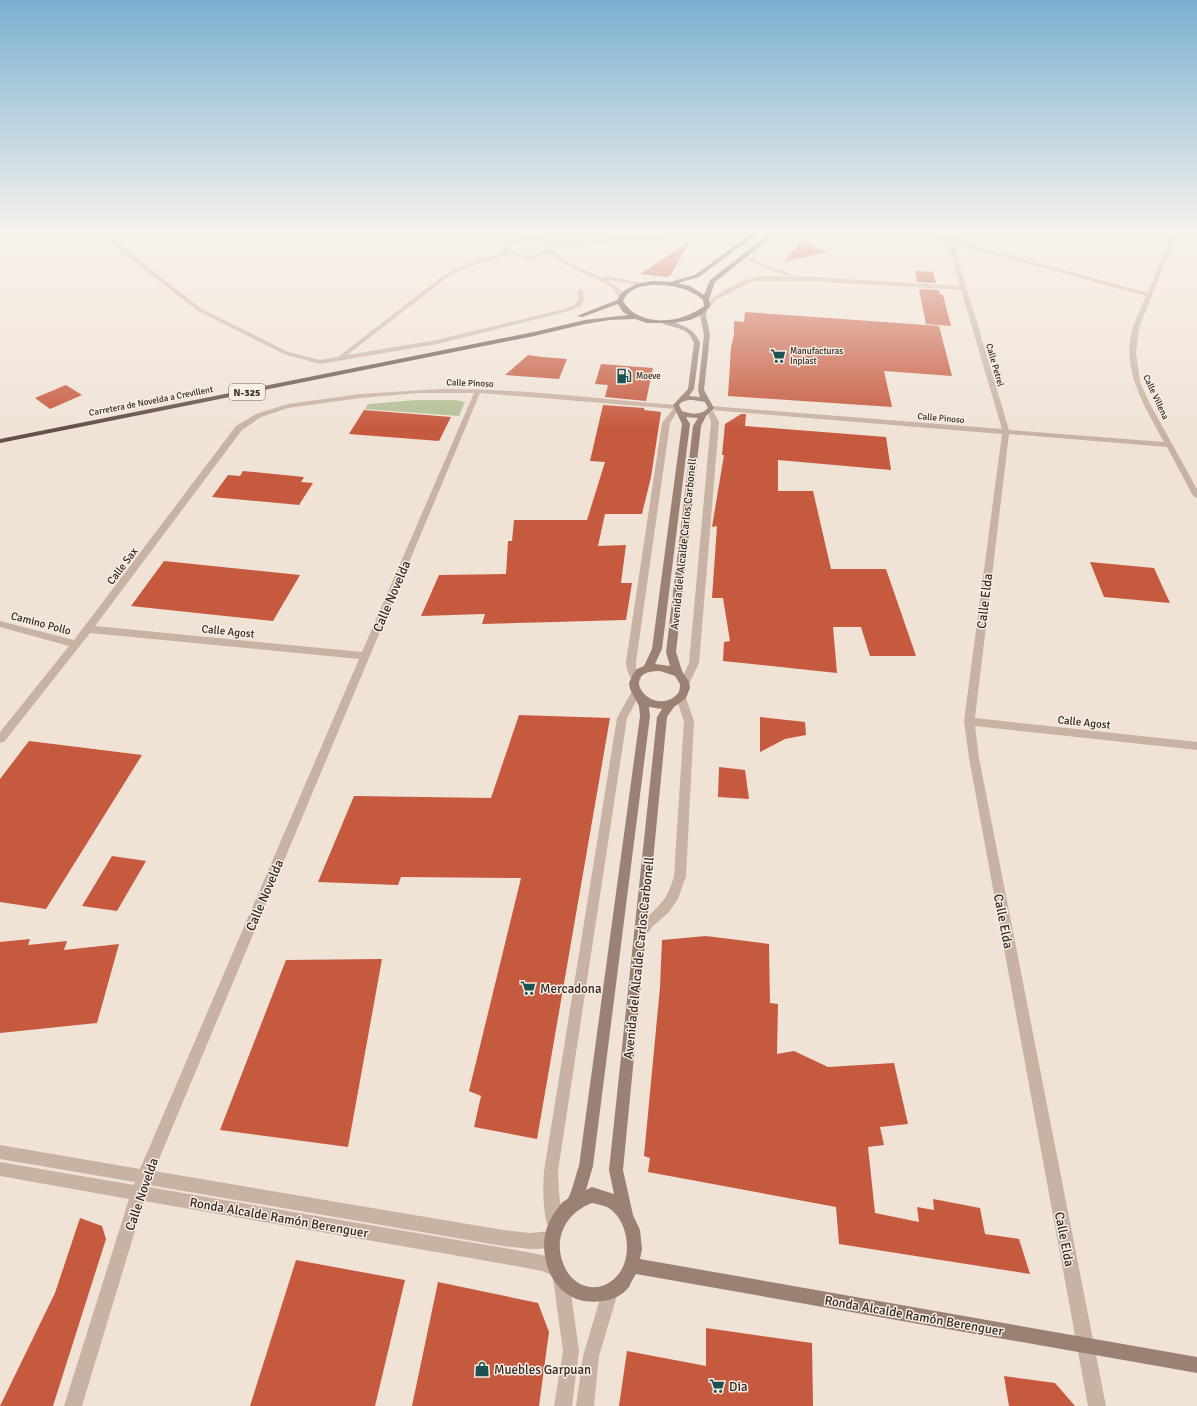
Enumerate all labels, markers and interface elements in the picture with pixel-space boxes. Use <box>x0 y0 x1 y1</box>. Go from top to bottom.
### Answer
street label: Calle Petrel <box>983 342 1006 388</box>
place label: Manufacturas Inplast <box>790 346 843 367</box>
supermarket icon: Manufacturas Inplast <box>769 347 787 365</box>
fuel station icon: Moeve <box>615 367 633 385</box>
place label: Moeve <box>636 371 661 382</box>
street label: Calle Villena <box>1140 373 1171 422</box>
street label: Calle Pinoso <box>446 377 494 390</box>
street label: Carretera de Novelda a Crevillent <box>88 384 214 419</box>
road number: N-325 <box>229 384 265 400</box>
street label: Calle Pinoso <box>917 411 965 426</box>
street label: Avenida del Alcalde Carlos Carbonell <box>668 458 699 630</box>
street label: Calle Sax <box>104 545 141 587</box>
street label: Calle Novelda <box>370 558 414 635</box>
street label: Calle Elda <box>974 573 996 630</box>
street label: Camino Pollo <box>9 609 73 638</box>
street label: Calle Agost <box>201 622 255 641</box>
street label: Calle Agost <box>1057 713 1111 732</box>
street label: Avenida del Alcalde Carlos Carbonell <box>620 856 658 1060</box>
street label: Calle Novelda <box>243 857 287 934</box>
street label: Calle Elda <box>990 892 1016 950</box>
supermarket icon: Mercadona <box>519 979 537 997</box>
place label: Mercadona <box>540 981 602 997</box>
street label: Calle Novelda <box>122 1156 162 1233</box>
street label: Ronda Alcalde Ramón Berenguer <box>188 1194 370 1242</box>
street label: Calle Elda <box>1051 1210 1077 1268</box>
street label: Ronda Alcalde Ramón Berenguer <box>823 1292 1005 1340</box>
shop icon: Muebles Garpuan <box>473 1360 491 1378</box>
place label: Muebles Garpuan <box>494 1362 591 1378</box>
supermarket icon: Dia <box>708 1377 726 1395</box>
place label: Dia <box>729 1379 748 1395</box>

